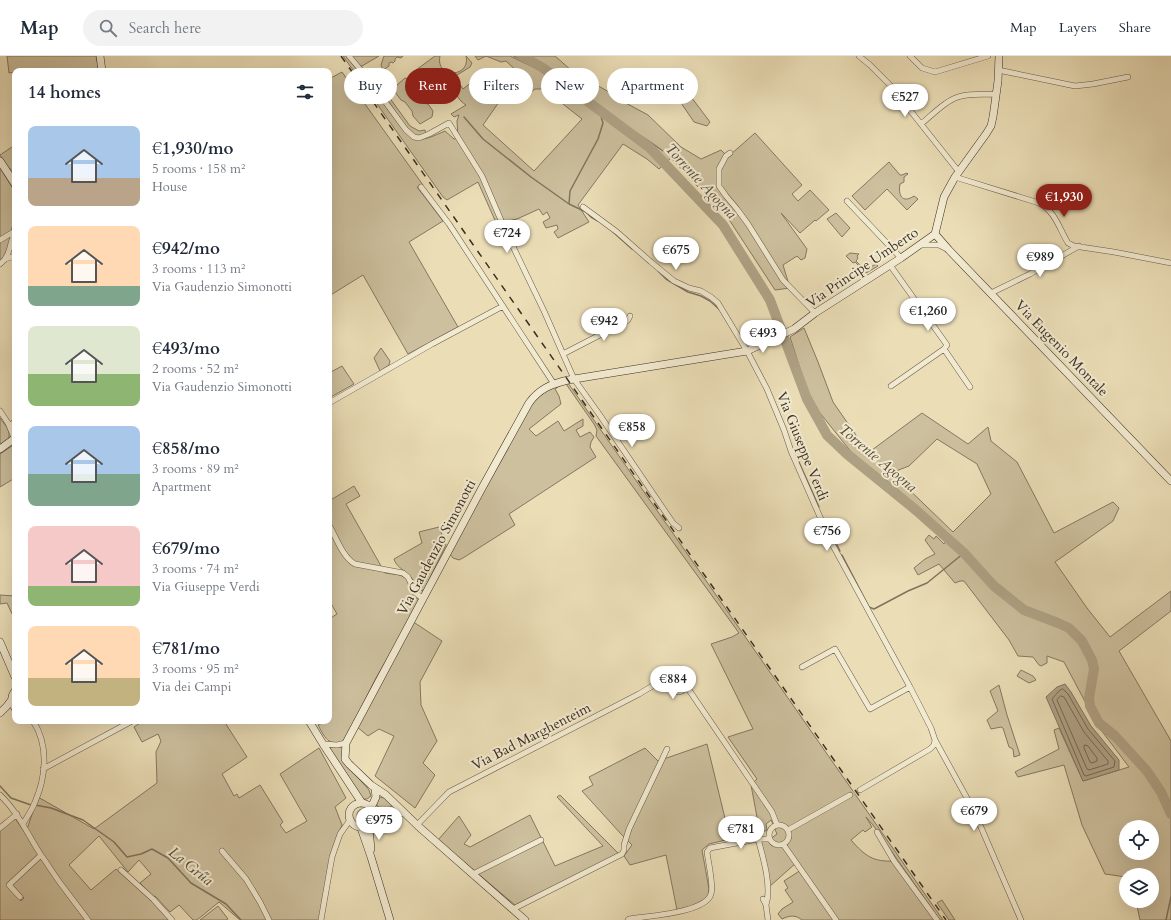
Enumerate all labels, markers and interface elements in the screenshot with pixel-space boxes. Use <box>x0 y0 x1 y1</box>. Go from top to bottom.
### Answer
search box <box>83 10 363 46</box>
text: Map <box>20 15 59 41</box>
icon: search <box>97 17 119 39</box>
text: Search here <box>129 18 201 38</box>
text: Map <box>1010 18 1037 37</box>
text: Layers <box>1059 18 1097 37</box>
text: Share <box>1119 18 1151 37</box>
chip: Buy <box>344 68 397 104</box>
chip: Rent <box>405 68 461 104</box>
chip: Filters <box>469 68 533 104</box>
chip: New <box>541 68 599 104</box>
chip: Apartment <box>607 68 698 104</box>
text: 14 homes <box>28 81 101 104</box>
icon: filters <box>294 81 316 103</box>
pin: €527 <box>881 84 929 118</box>
text: €527 <box>891 88 919 106</box>
text: €1,930/mo <box>152 137 234 160</box>
water label: Torrente Agogna <box>661 139 741 223</box>
icon: home <box>60 142 108 190</box>
text: 5 rooms · 158 m² <box>152 160 245 178</box>
text: House <box>152 178 187 196</box>
pin: €1,930 <box>1031 184 1097 218</box>
text: €1,930 <box>1045 188 1083 206</box>
pin: €724 <box>483 220 531 254</box>
street label: Via Principe Umberto <box>802 223 922 312</box>
text: €724 <box>493 224 521 242</box>
text: €942/mo <box>152 237 220 260</box>
pin: €675 <box>652 237 700 271</box>
text: €675 <box>662 241 690 259</box>
icon: home <box>60 242 108 290</box>
pin: €989 <box>1016 244 1064 278</box>
text: €989 <box>1026 248 1054 266</box>
text: 3 rooms · 113 m² <box>152 260 245 278</box>
text: Via Gaudenzio Simonotti <box>152 278 292 296</box>
street label: Via Eugenio Montale <box>1011 296 1113 401</box>
pin: €1,260 <box>895 298 961 332</box>
text: €1,260 <box>909 302 947 320</box>
pin: €942 <box>580 308 628 342</box>
text: €942 <box>590 312 618 330</box>
pin: €493 <box>739 320 787 354</box>
text: €493 <box>749 324 777 342</box>
text: €493/mo <box>152 337 220 360</box>
icon: home <box>60 342 108 390</box>
text: 2 rooms · 52 m² <box>152 360 239 378</box>
text: Via Gaudenzio Simonotti <box>152 378 292 396</box>
street label: Via Giuseppe Verdi <box>772 389 833 504</box>
pin: €858 <box>608 414 656 448</box>
text: €858 <box>618 418 646 436</box>
water label: Torrente Agogna <box>835 419 922 497</box>
text: €858/mo <box>152 437 220 460</box>
icon: home <box>60 442 108 490</box>
text: 3 rooms · 89 m² <box>152 460 239 478</box>
street label: Via Gaudenzio Simonotti <box>393 476 480 618</box>
text: Apartment <box>152 478 211 496</box>
pin: €756 <box>803 518 851 552</box>
text: €756 <box>813 522 841 540</box>
text: €679/mo <box>152 537 220 560</box>
icon: home <box>60 542 108 590</box>
text: 3 rooms · 74 m² <box>152 560 239 578</box>
text: Via Giuseppe Verdi <box>152 578 260 596</box>
text: €781/mo <box>152 637 220 660</box>
icon: home <box>60 642 108 690</box>
text: 3 rooms · 95 m² <box>152 660 239 678</box>
pin: €884 <box>649 666 697 700</box>
text: €884 <box>659 670 687 688</box>
text: Via dei Campi <box>152 678 231 696</box>
street label: Via Bad Marghenteim <box>468 698 594 775</box>
pin: €679 <box>950 798 998 832</box>
text: €679 <box>960 802 988 820</box>
pin: €975 <box>355 807 403 841</box>
text: €975 <box>365 811 393 829</box>
pin: €781 <box>717 816 765 850</box>
text: €781 <box>727 820 755 838</box>
map controls <box>1119 820 1159 908</box>
button: locate <box>1119 820 1159 860</box>
water label: La Grűa <box>165 842 218 890</box>
button: layers <box>1119 868 1159 908</box>

